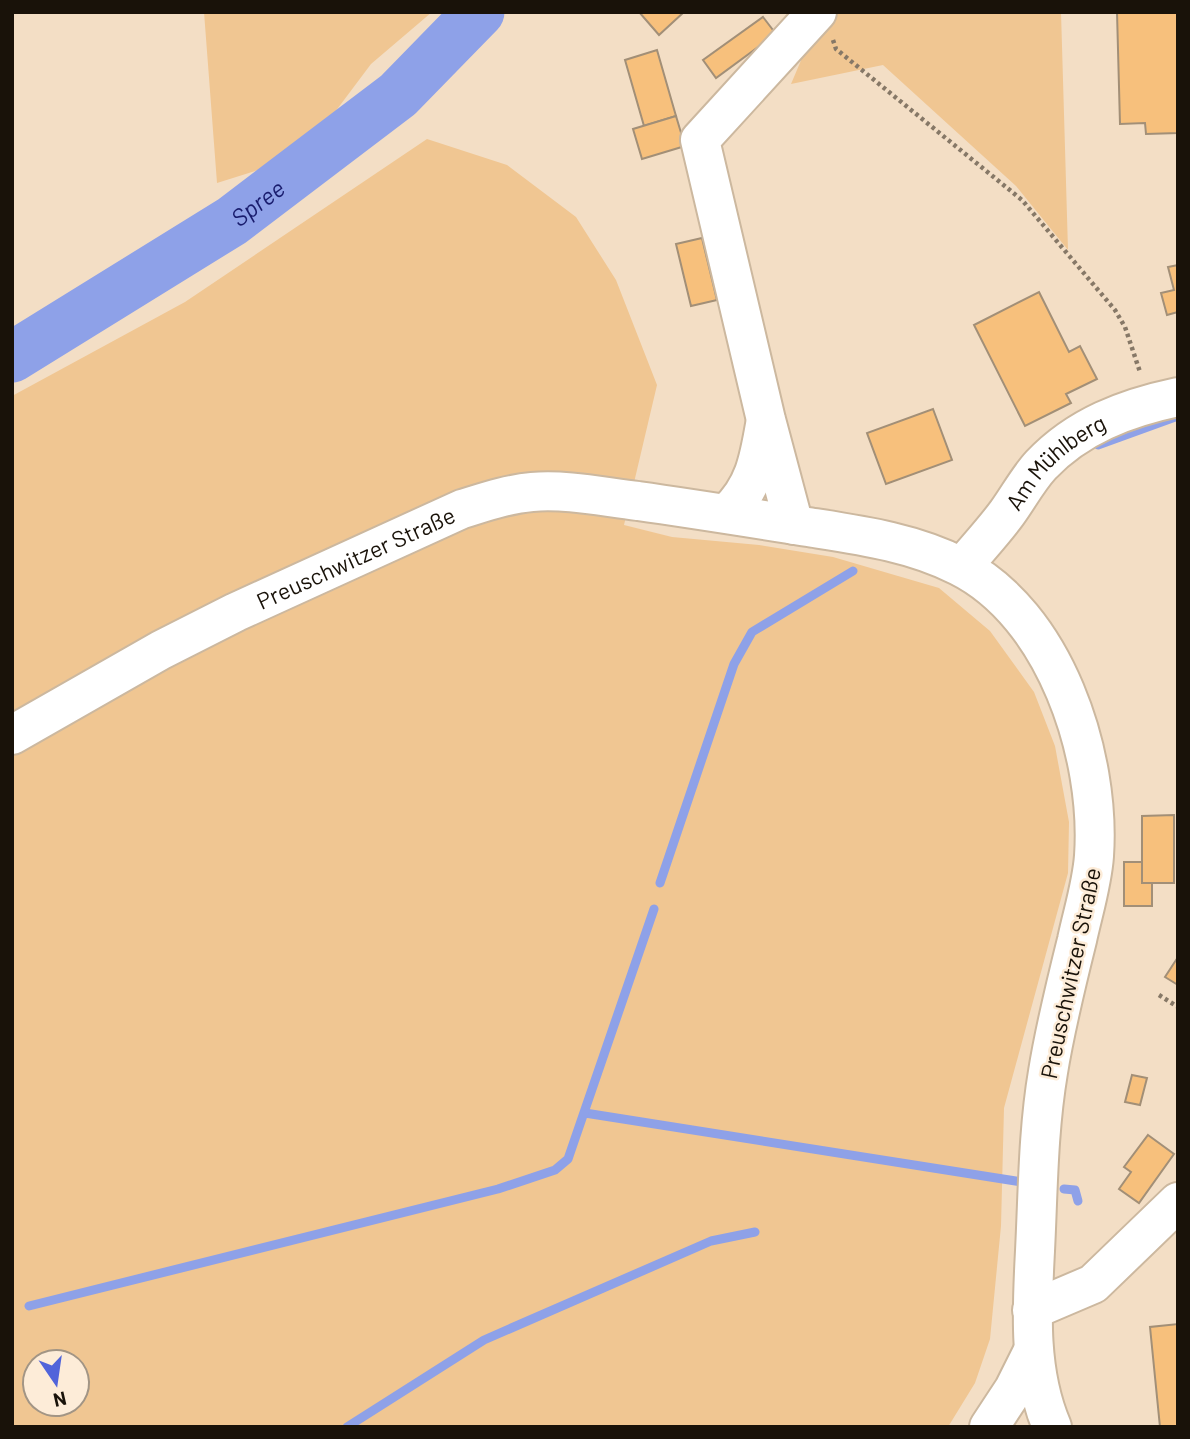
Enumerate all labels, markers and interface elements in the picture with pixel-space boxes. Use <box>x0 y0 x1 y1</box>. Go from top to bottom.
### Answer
water label: Spree <box>224 172 290 232</box>
street label: Am Mühlberg <box>999 408 1110 515</box>
street label: Preuschwitzer Straße <box>252 500 459 615</box>
street label: Preuschwitzer Straße <box>1034 865 1106 1081</box>
north arrow <box>21 1348 91 1418</box>
text: N <box>51 1387 69 1413</box>

